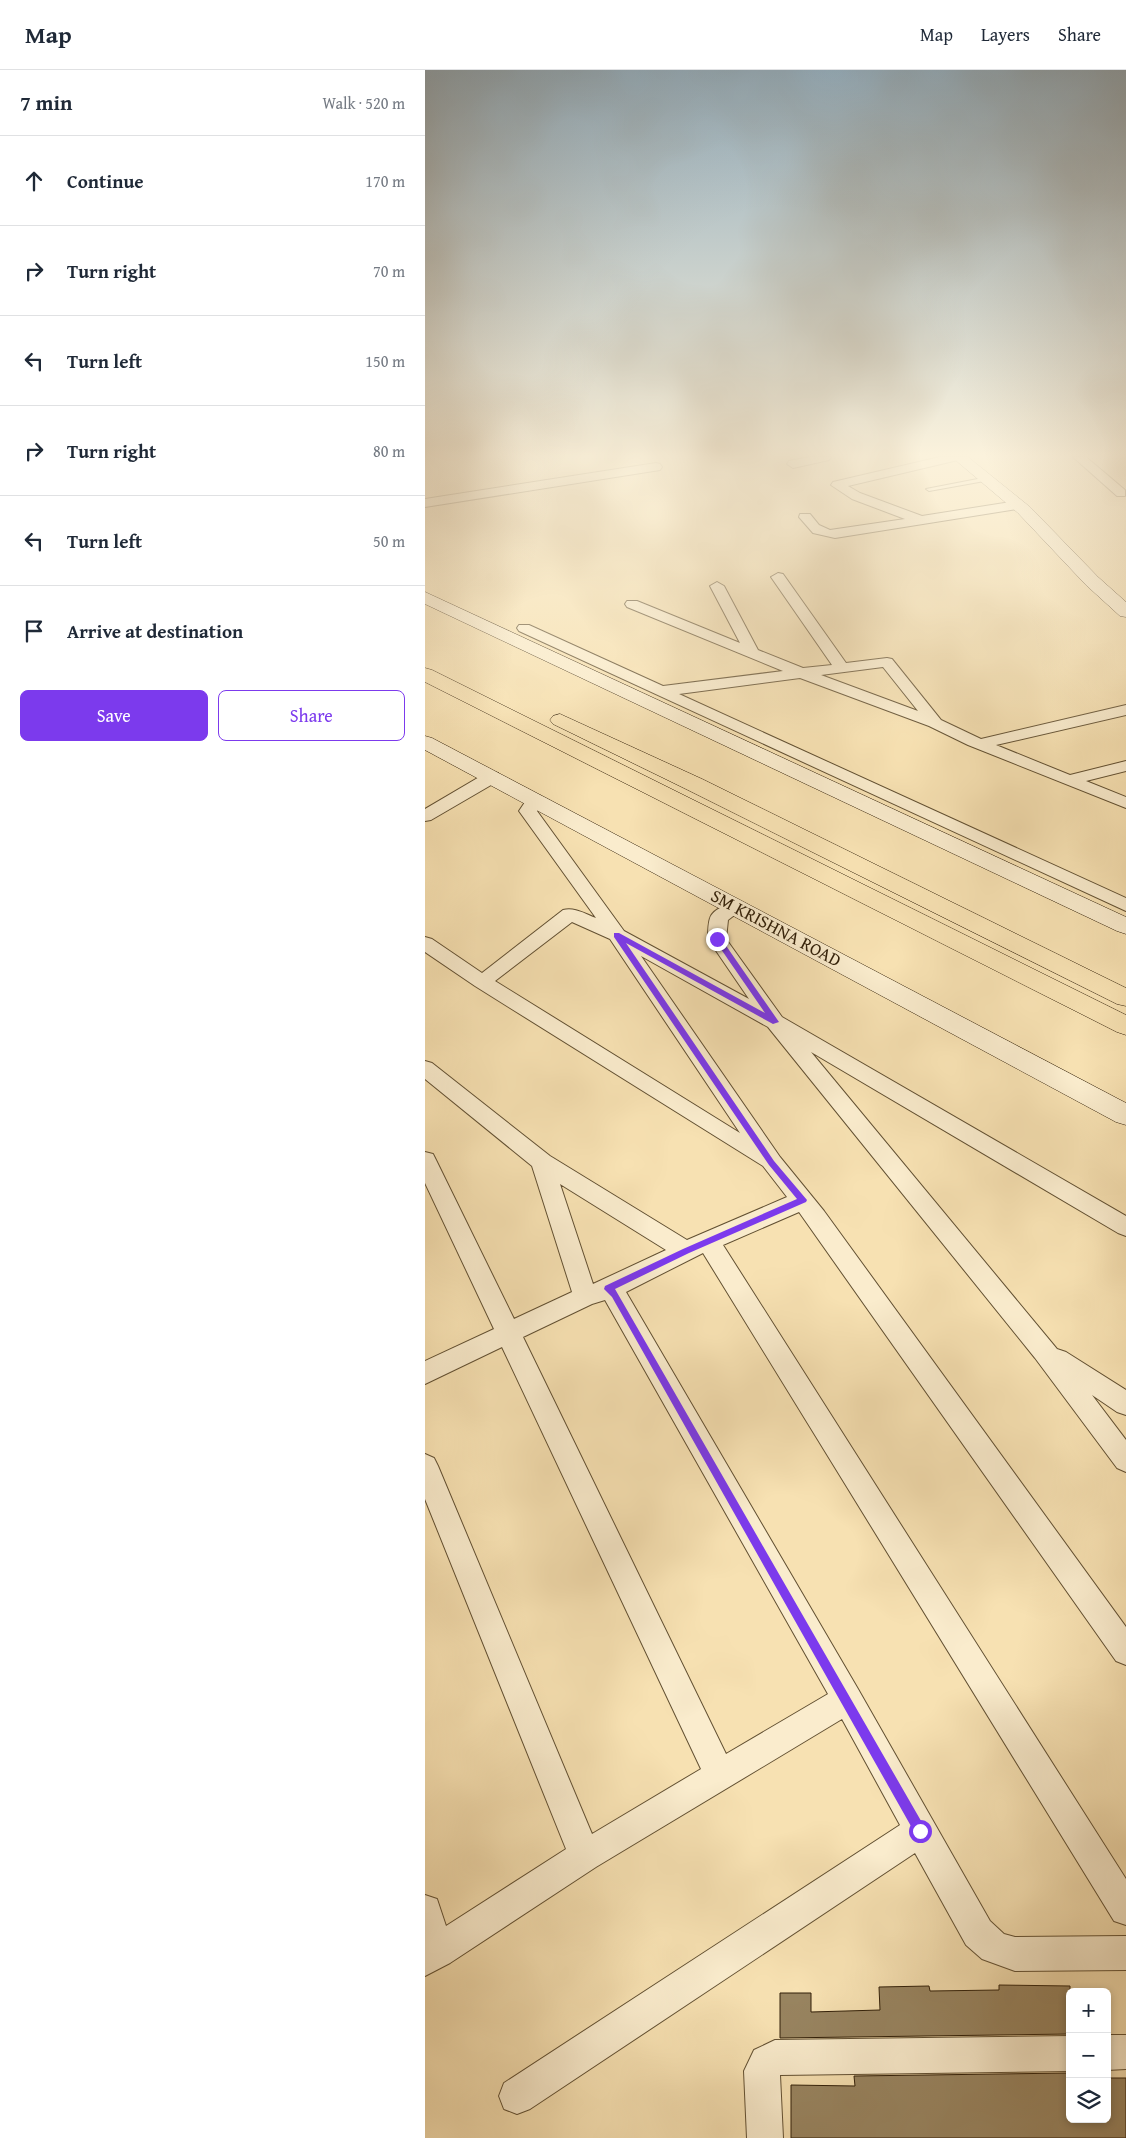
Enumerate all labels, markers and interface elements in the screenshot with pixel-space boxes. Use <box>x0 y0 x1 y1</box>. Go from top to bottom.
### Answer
text: Map <box>25 17 72 52</box>
text: Map <box>920 21 953 48</box>
text: Layers <box>981 21 1030 48</box>
text: Share <box>1058 21 1101 48</box>
text: 7 min <box>20 87 72 118</box>
text: Walk · 520 m <box>322 91 405 115</box>
icon: ahead <box>20 167 48 195</box>
text: Continue <box>67 167 144 195</box>
text: 170 m <box>365 169 405 193</box>
icon: right <box>20 257 48 285</box>
text: Turn right <box>67 257 156 285</box>
text: 70 m <box>373 259 405 283</box>
icon: left <box>20 347 48 375</box>
text: Turn left <box>67 347 142 375</box>
text: 150 m <box>365 349 405 373</box>
icon: right <box>20 437 48 465</box>
text: Turn right <box>67 437 156 465</box>
text: 80 m <box>373 439 405 463</box>
icon: left <box>20 527 48 555</box>
text: Turn left <box>67 527 142 555</box>
text: 50 m <box>373 529 405 553</box>
icon: arrive <box>20 617 48 645</box>
text: Arrive at destination <box>67 617 243 645</box>
button: Save <box>20 690 208 741</box>
button: Share <box>218 690 405 741</box>
street label: SM KRISHNA ROAD <box>706 882 846 973</box>
route end <box>706 928 729 951</box>
route start <box>909 1820 932 1843</box>
map controls <box>1066 1988 1111 2123</box>
button: + <box>1066 1988 1111 2033</box>
button: − <box>1066 2033 1111 2078</box>
button: layers <box>1066 2078 1111 2123</box>

